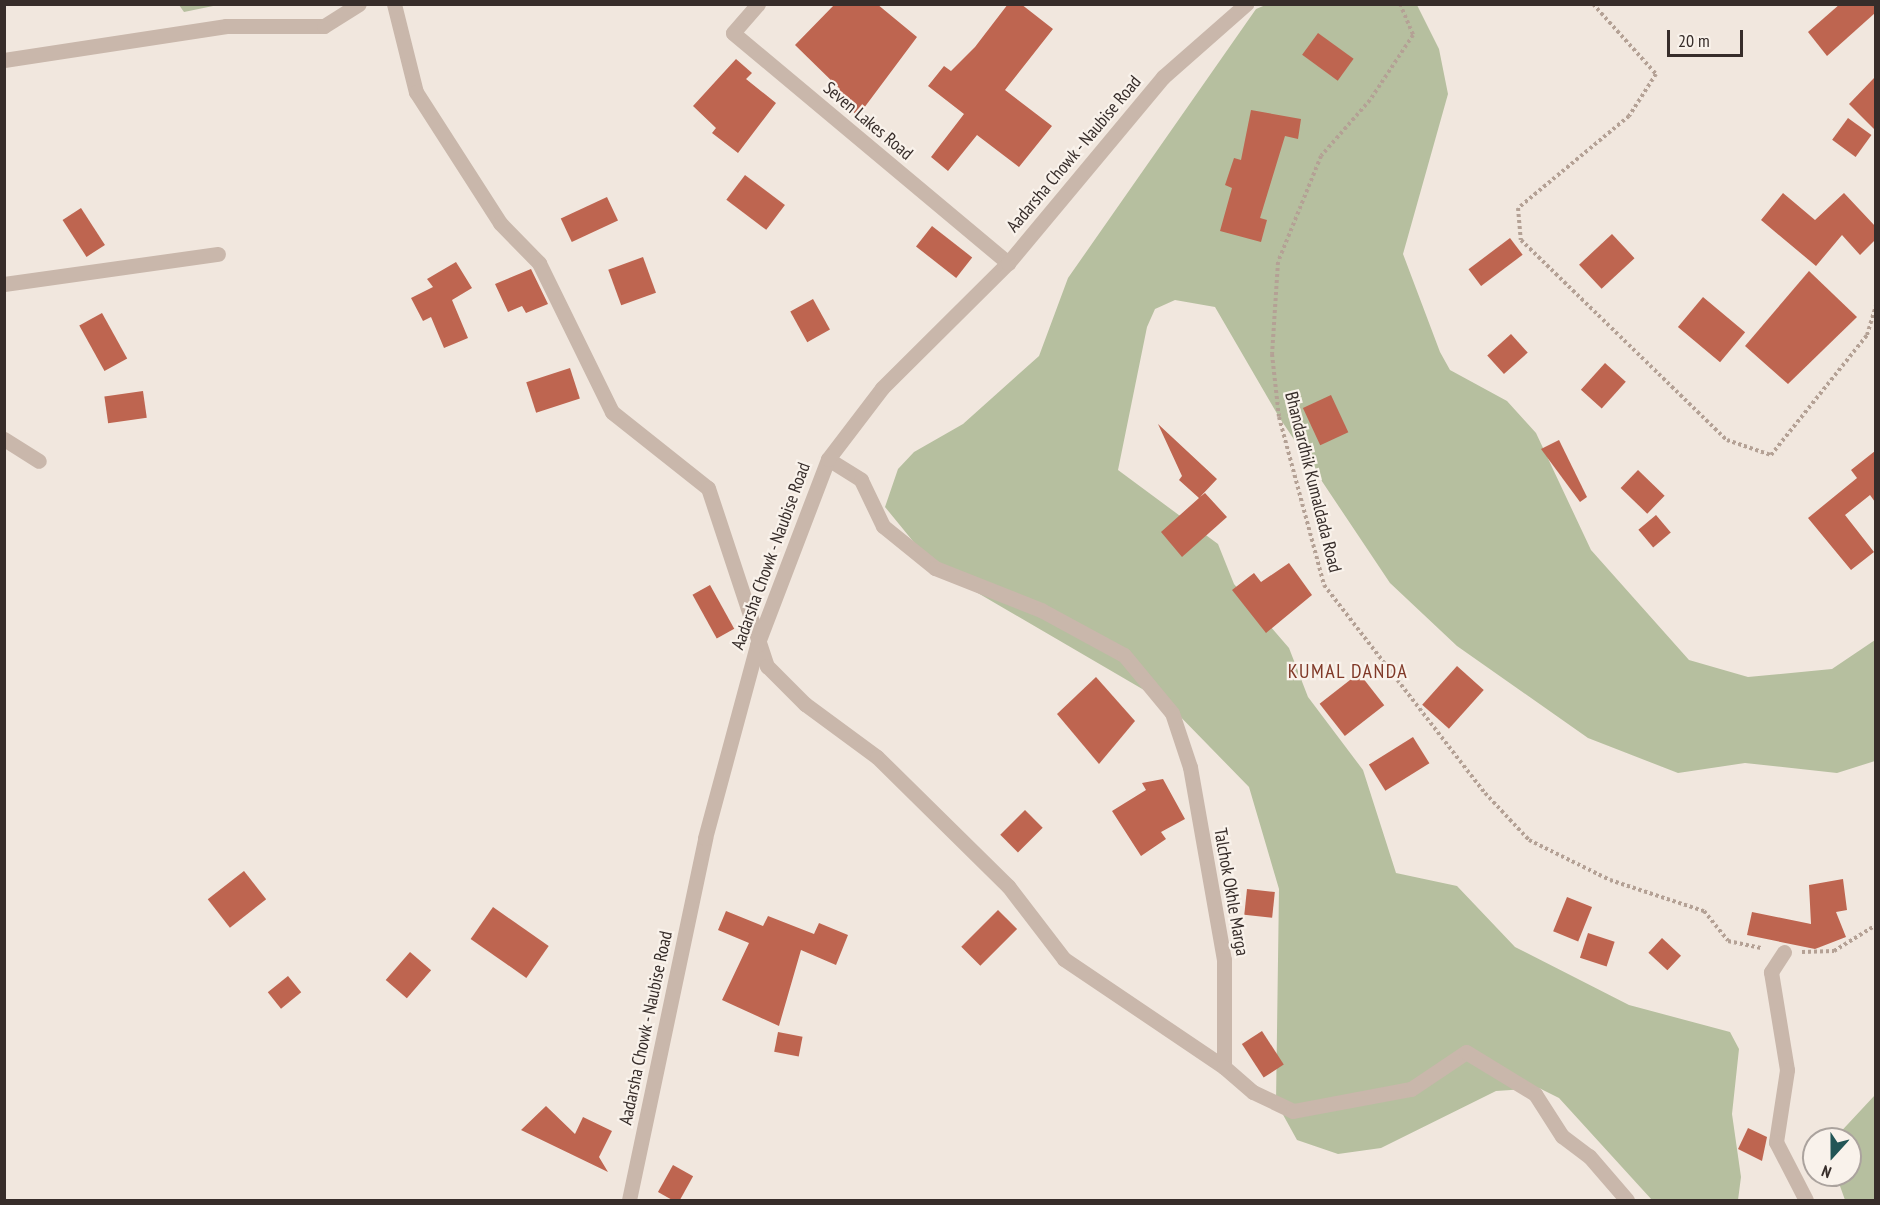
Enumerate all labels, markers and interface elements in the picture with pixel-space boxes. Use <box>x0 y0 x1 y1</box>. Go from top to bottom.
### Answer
scale bar <box>1670 18 1746 56</box>
text: 20 m <box>1678 29 1710 52</box>
street label: Aadarsha Chowk - Naubise Road <box>1002 71 1146 237</box>
street label: Seven Lakes Road <box>819 77 917 165</box>
street label: Bhandardhik Kumaldada Road <box>1280 389 1346 575</box>
street label: Aadarsha Chowk - Naubise Road <box>727 459 815 653</box>
district label: KUMAL DANDA <box>1287 659 1409 683</box>
street label: Talchok Okhle Marga <box>1209 826 1253 958</box>
street label: Aadarsha Chowk - Naubise Road <box>615 928 677 1128</box>
north arrow <box>1802 1127 1862 1187</box>
text: N <box>1819 1161 1834 1183</box>

